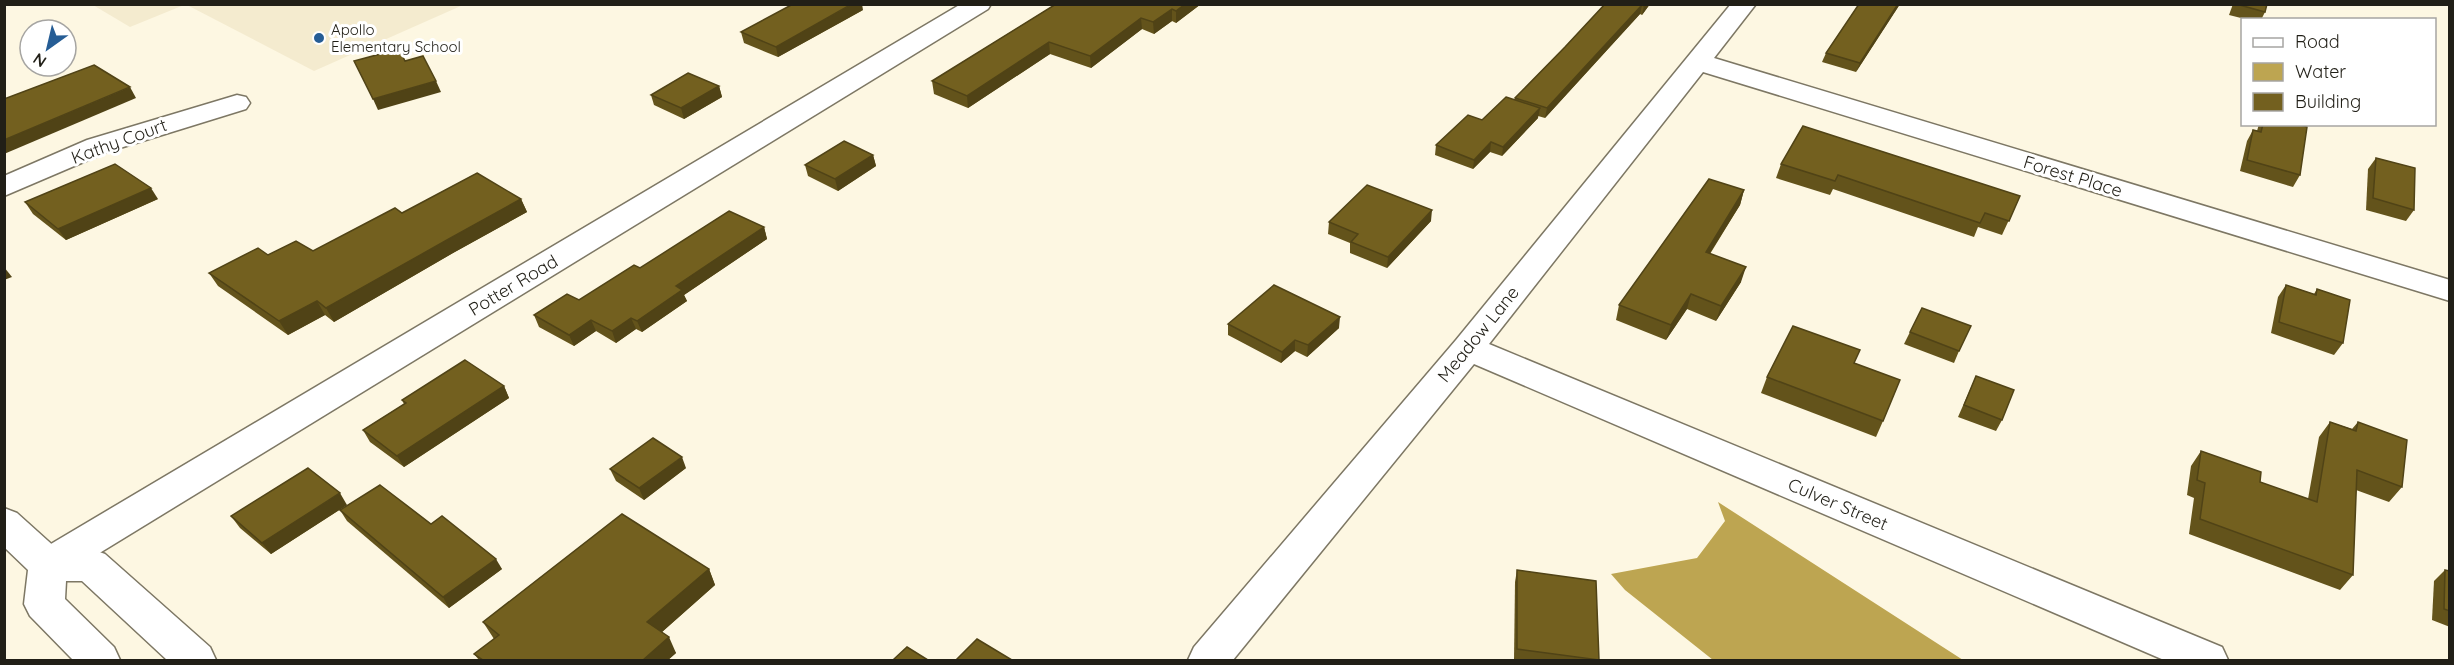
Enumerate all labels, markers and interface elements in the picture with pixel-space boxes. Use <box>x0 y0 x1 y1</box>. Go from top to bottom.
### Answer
north arrow <box>18 18 78 78</box>
legend <box>2241 18 2436 126</box>
place label: Apollo Elementary School <box>331 20 461 56</box>
text: Road <box>2295 30 2340 53</box>
marker: Apollo Elementary School <box>312 31 326 45</box>
text: N <box>29 49 50 72</box>
text: Water <box>2295 60 2346 83</box>
text: Building <box>2295 90 2361 113</box>
street label: Kathy Court <box>68 113 170 169</box>
street label: Forest Place <box>2021 150 2125 202</box>
street label: Potter Road <box>464 249 562 321</box>
street label: Meadow Lane <box>1432 281 1524 387</box>
street label: Culver Street <box>1785 473 1891 535</box>

